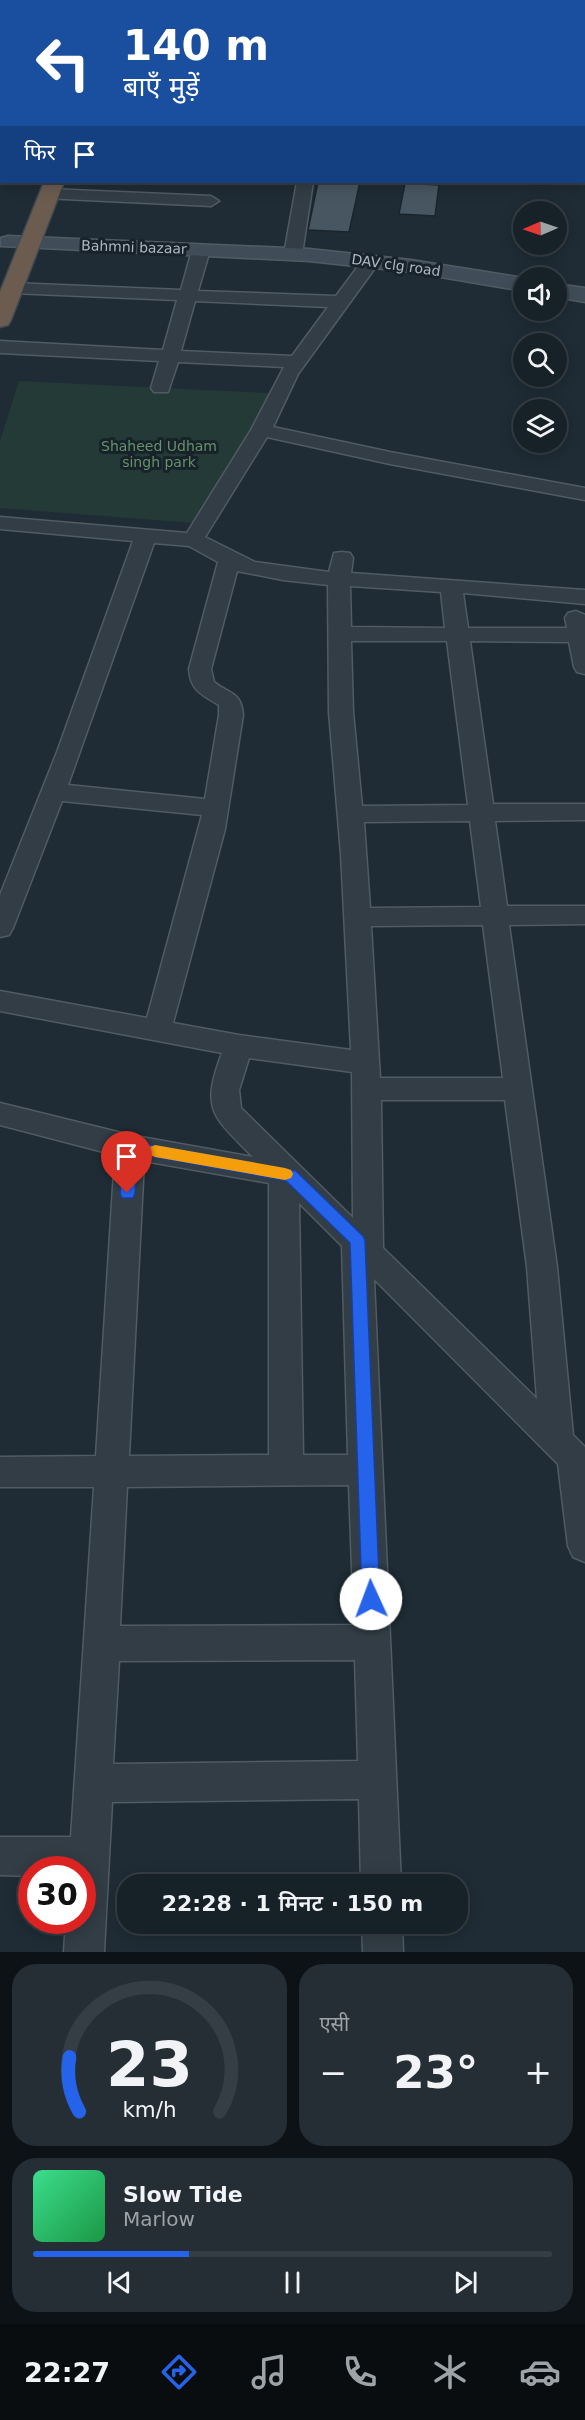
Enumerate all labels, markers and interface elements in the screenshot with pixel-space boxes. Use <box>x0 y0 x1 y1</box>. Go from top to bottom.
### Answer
text: 140 m <box>123 21 269 70</box>
icon: left <box>24 24 102 102</box>
text: बाएँ मुड़ें <box>123 71 200 102</box>
icon: arrive <box>68 138 101 171</box>
text: फिर <box>24 140 56 165</box>
north arrow <box>513 201 567 255</box>
map controls <box>513 201 567 453</box>
street label: Bahmni bazaar <box>81 237 187 257</box>
street label: DAV clg road <box>350 251 442 279</box>
button: sound <box>513 267 567 321</box>
button: search <box>513 333 567 387</box>
button: layers <box>513 399 567 453</box>
park label: Shaheed Udham singh park <box>101 438 217 470</box>
pin <box>101 1131 152 1193</box>
icon: arrive <box>110 1140 143 1173</box>
position arrow <box>339 1567 403 1631</box>
speed limit sign: 30 <box>18 1856 96 1934</box>
text: 22:28 · 1 मिनट · 150 m <box>162 1891 423 1916</box>
text: एसी <box>320 2012 349 2036</box>
text: 23 <box>106 2028 193 2101</box>
text: 23° <box>393 2046 478 2099</box>
text: − <box>320 2053 347 2092</box>
text: + <box>524 2053 552 2092</box>
text: km/h <box>122 2097 176 2122</box>
text: Slow Tide <box>123 2182 243 2207</box>
text: Marlow <box>123 2207 195 2231</box>
icon: previous <box>103 2266 136 2299</box>
icon: pause <box>276 2266 309 2299</box>
icon: next <box>449 2266 482 2299</box>
icon: directions <box>158 2351 200 2393</box>
icon: music <box>248 2351 290 2393</box>
icon: phone <box>339 2351 381 2393</box>
icon: climate <box>429 2351 471 2393</box>
icon: car <box>519 2351 561 2393</box>
text: 22:27 <box>24 2357 110 2388</box>

